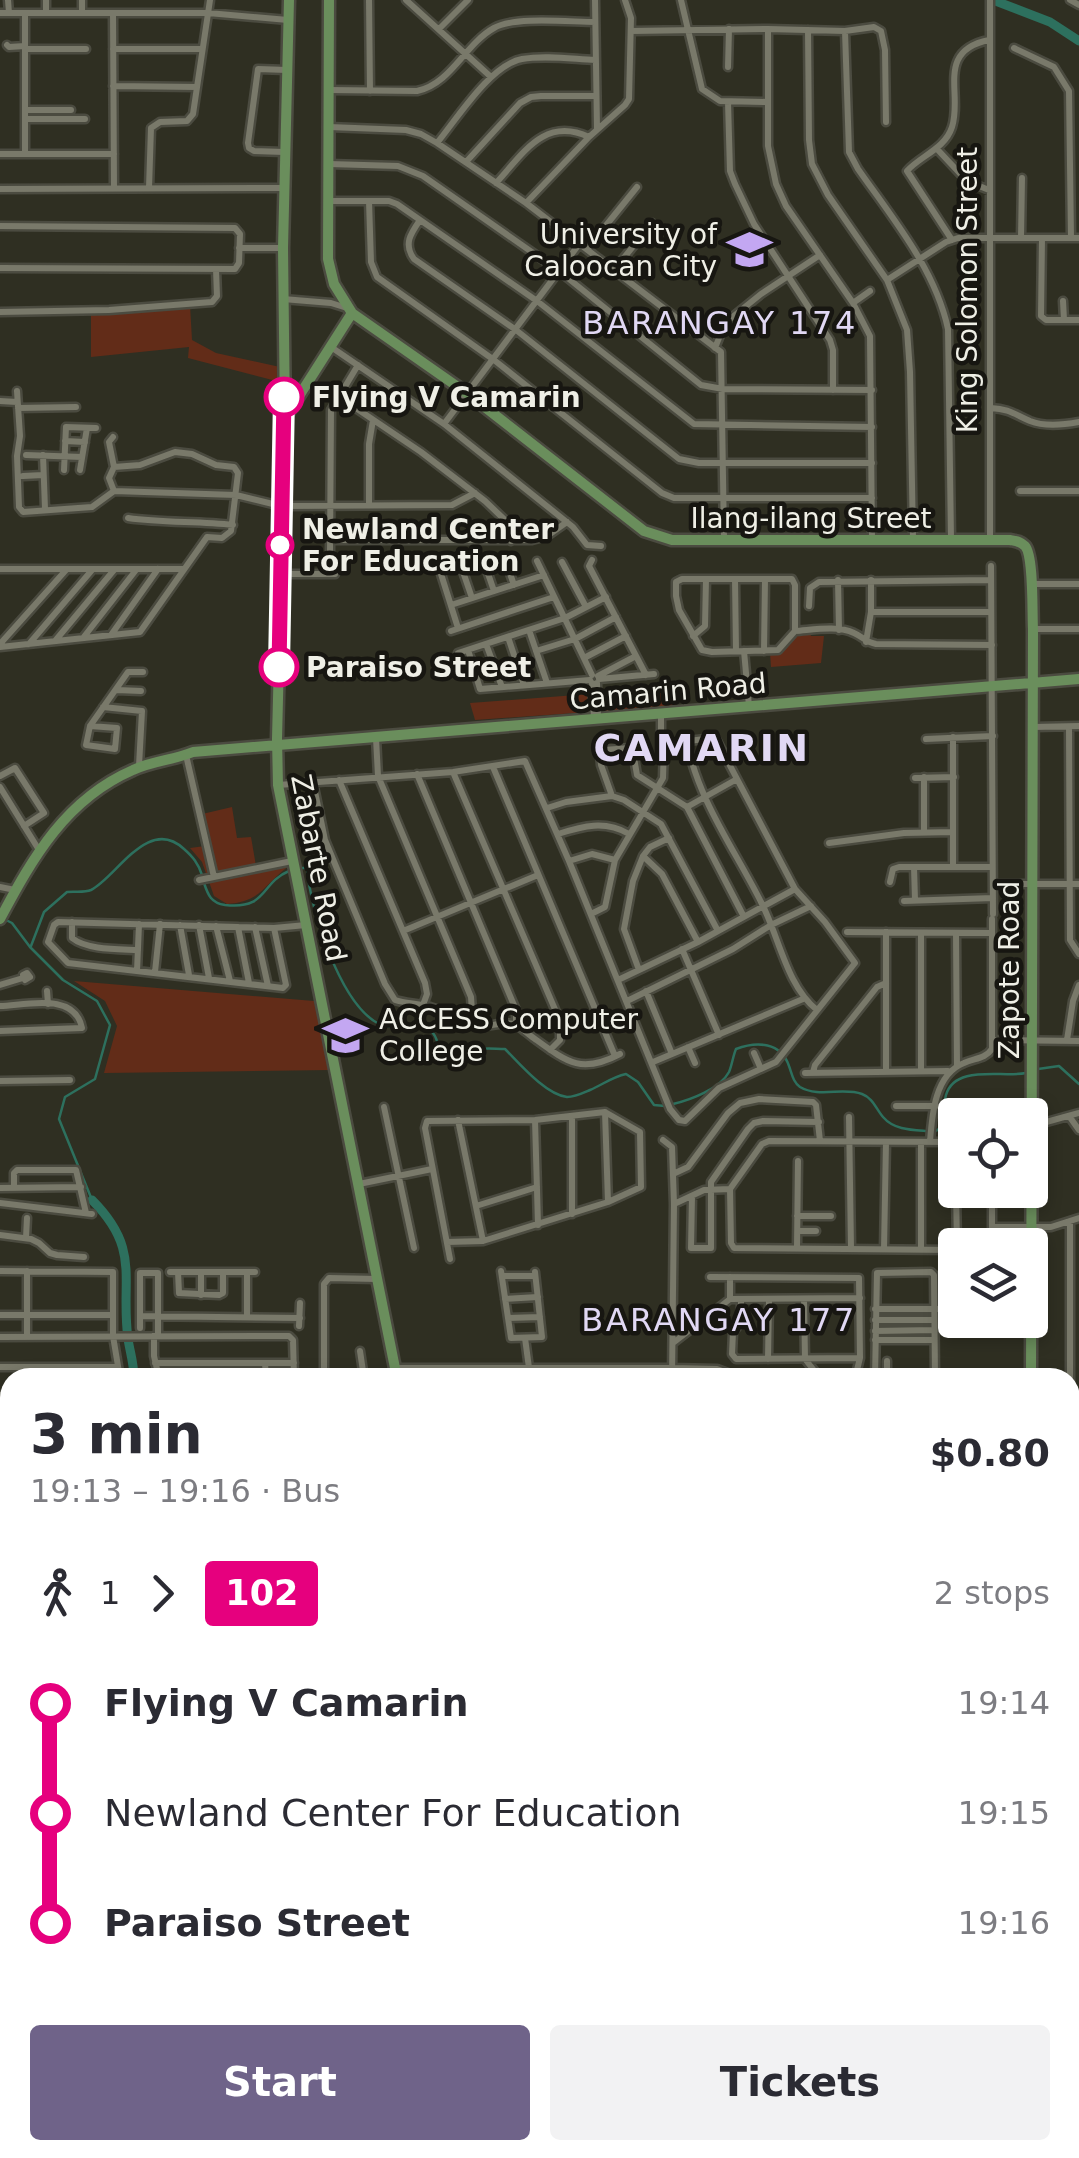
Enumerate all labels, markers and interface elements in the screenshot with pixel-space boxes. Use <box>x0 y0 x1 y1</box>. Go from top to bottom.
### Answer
street label: King Solomon Street <box>951 147 984 433</box>
place label: University of Caloocan City <box>524 218 718 283</box>
school or university icon: University of Caloocan City <box>726 226 774 274</box>
district label: BARANGAY 174 <box>582 304 858 342</box>
marker: Flying V Camarin <box>265 378 303 416</box>
place label: Flying V Camarin <box>312 381 581 414</box>
street label: Ilang-ilang Street <box>690 502 932 535</box>
place label: Newland Center For Education <box>302 513 554 578</box>
marker: Newland Center For Education <box>267 532 293 558</box>
marker: Paraiso Street <box>260 648 298 686</box>
place label: Paraiso Street <box>306 651 531 684</box>
street label: Camarin Road <box>568 666 768 717</box>
district label: CAMARIN <box>593 726 811 770</box>
street label: Zabarte Road <box>284 772 353 965</box>
street label: Zapote Road <box>993 881 1026 1059</box>
place label: ACCESS Computer College <box>379 1003 639 1068</box>
school or university icon: ACCESS Computer College <box>322 1011 370 1059</box>
map controls <box>938 1098 1048 1338</box>
button: locate <box>938 1098 1048 1208</box>
button: layers <box>938 1228 1048 1338</box>
district label: BARANGAY 177 <box>581 1301 857 1339</box>
text: 3 min <box>30 1402 203 1466</box>
text: $0.80 <box>930 1431 1050 1475</box>
text: 19:13 – 19:16 · Bus <box>30 1472 340 1510</box>
icon: walk <box>30 1566 85 1621</box>
icon: forward <box>135 1566 190 1621</box>
text: 102 <box>225 1573 298 1613</box>
text: 1 <box>100 1574 120 1612</box>
text: 2 stops <box>934 1574 1050 1612</box>
text: Flying V Camarin <box>104 1681 469 1725</box>
text: 19:14 <box>958 1684 1050 1722</box>
text: Newland Center For Education <box>104 1791 682 1835</box>
text: 19:15 <box>958 1794 1050 1832</box>
text: Paraiso Street <box>104 1901 410 1945</box>
text: 19:16 <box>958 1904 1050 1942</box>
button: Start <box>30 2025 530 2140</box>
button: Tickets <box>550 2025 1050 2140</box>

